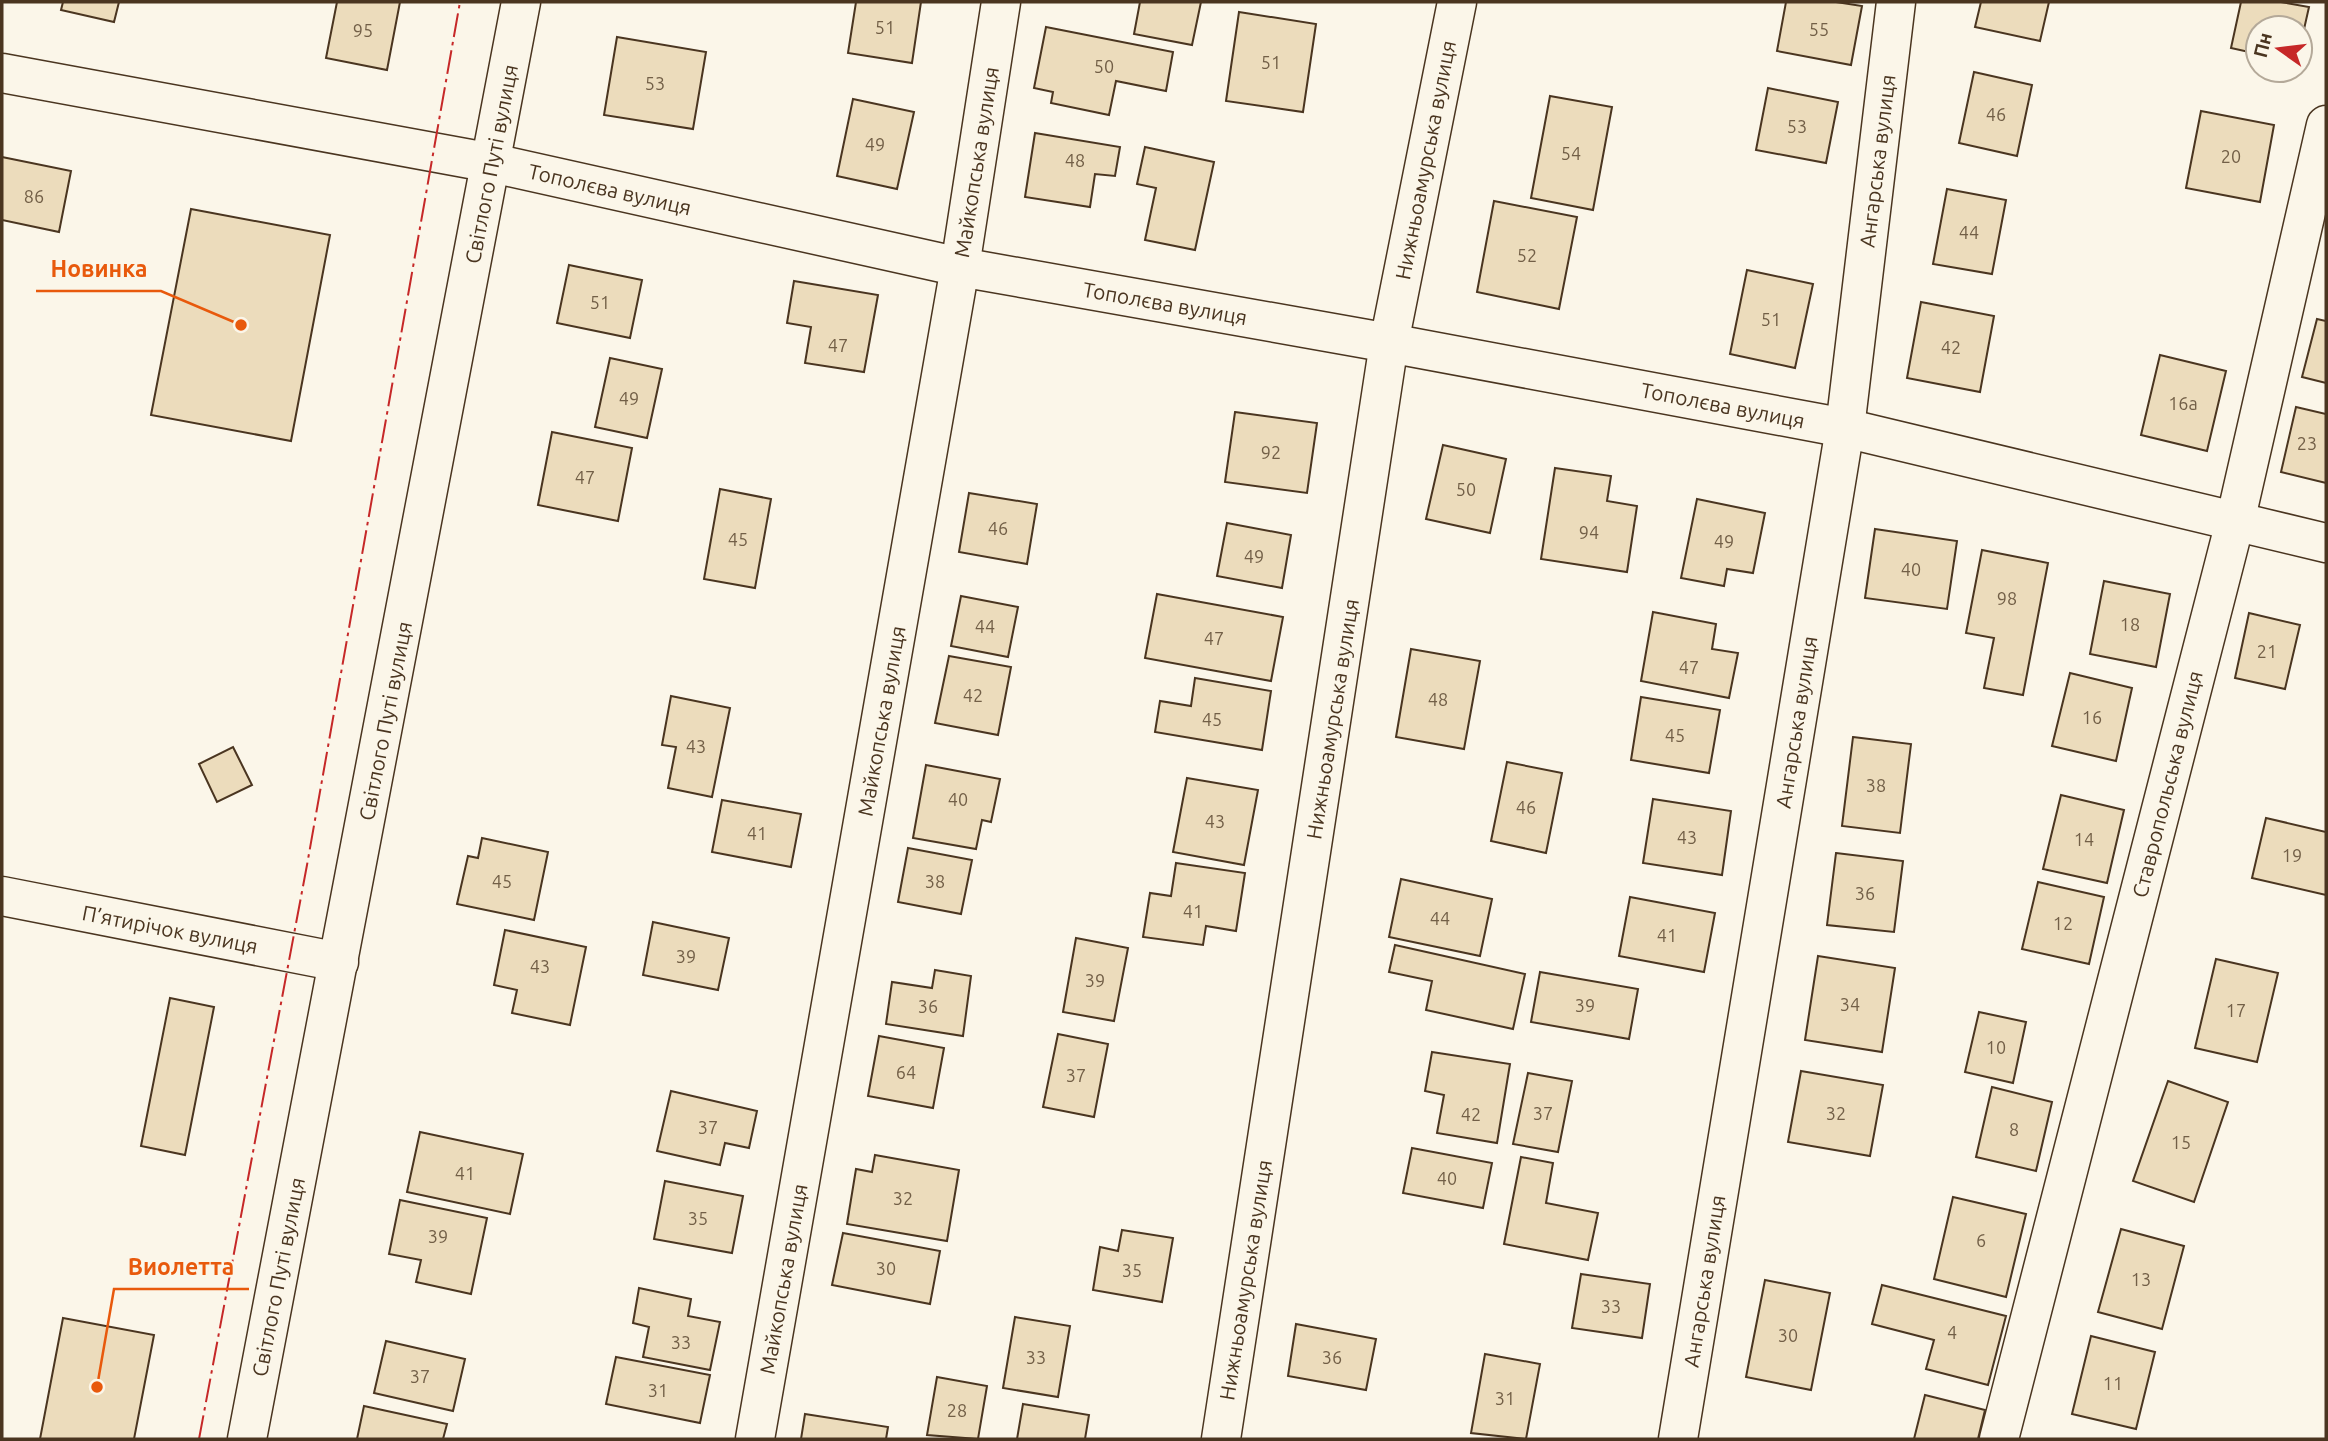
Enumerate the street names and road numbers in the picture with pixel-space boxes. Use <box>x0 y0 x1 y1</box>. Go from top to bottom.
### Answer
street label: Нижньоамурська вулиця <box>1390 38 1460 282</box>
street label: Світлого Путі вулиця <box>460 62 522 266</box>
street label: Майкопська вулиця <box>949 65 1003 259</box>
street label: Ангарська вулиця <box>1854 73 1900 249</box>
street label: Тополєва вулиця <box>526 159 694 219</box>
street label: Тополєва вулиця <box>1081 277 1249 329</box>
street label: Тополєва вулиця <box>1639 377 1807 433</box>
street label: Нижньоамурська вулиця <box>1301 597 1363 841</box>
street label: Світлого Путі вулиця <box>354 619 416 823</box>
street label: Майкопська вулиця <box>852 624 910 818</box>
street label: Ангарська вулиця <box>1771 634 1821 810</box>
street label: Ставропольська вулиця <box>2127 668 2207 900</box>
street label: П’ятирічок вулиця <box>80 900 260 958</box>
street label: Нижньоамурська вулиця <box>1214 1158 1276 1402</box>
street label: Світлого Путі вулиця <box>247 1175 309 1379</box>
street label: Майкопська вулиця <box>754 1182 812 1376</box>
street label: Ангарська вулиця <box>1679 1193 1729 1369</box>

